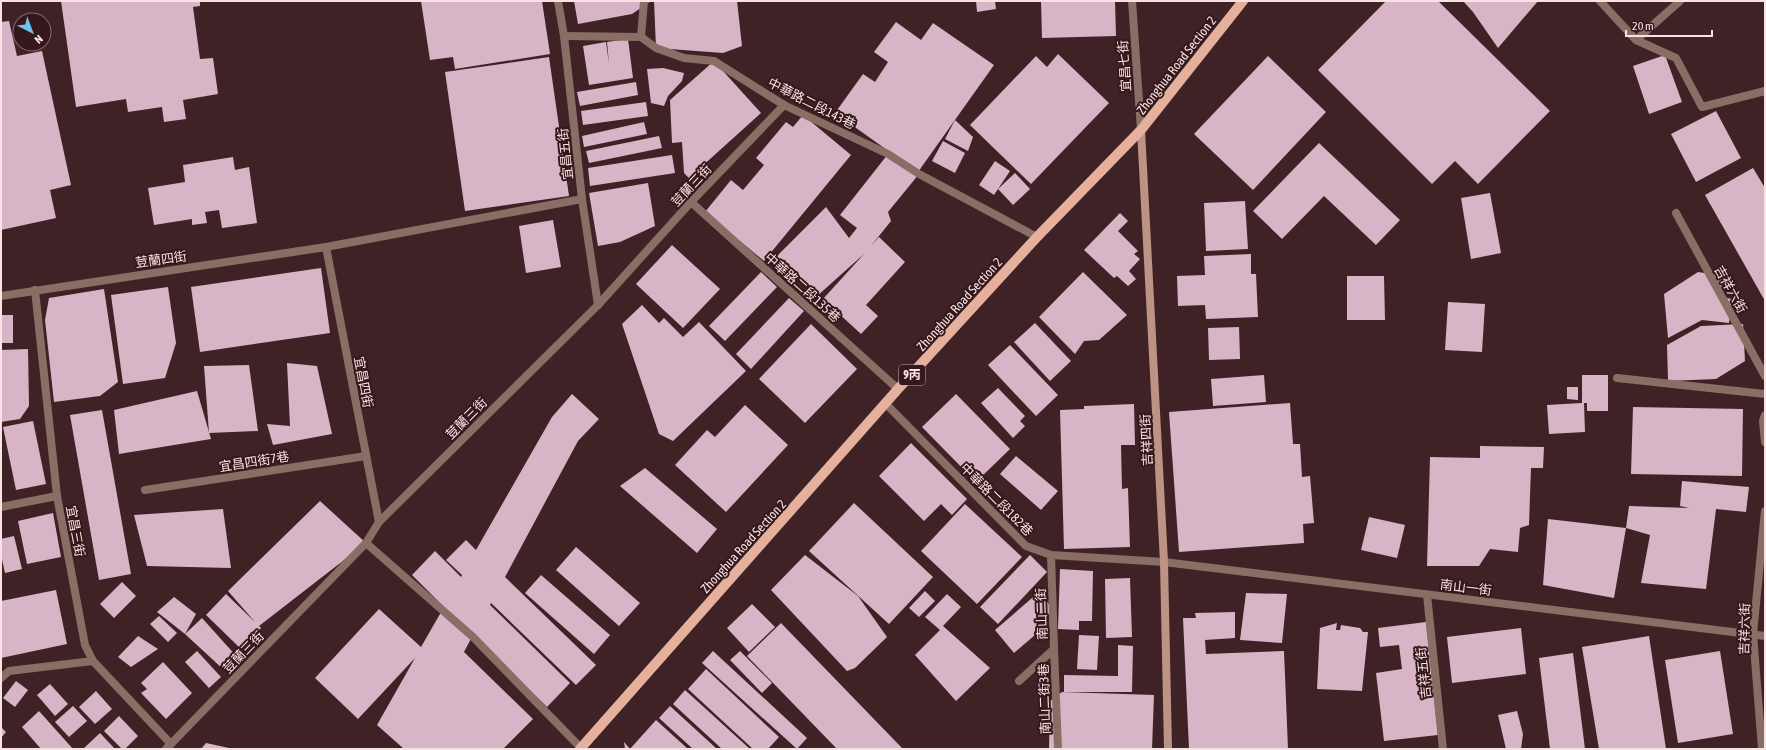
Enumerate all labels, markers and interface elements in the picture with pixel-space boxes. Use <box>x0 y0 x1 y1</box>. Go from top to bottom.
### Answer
north arrow <box>12 12 52 52</box>
scale bar <box>1626 12 1712 38</box>
street label: Zhonghua Road Section 2 <box>1133 13 1219 117</box>
text: 20 m <box>1632 19 1654 33</box>
text: N <box>32 33 45 46</box>
street label: 宜昌七街 <box>1115 39 1134 92</box>
street label: 中華路二段143巷 <box>765 75 858 132</box>
street label: 宜昌五街 <box>555 127 576 181</box>
street label: 荳蘭三街 <box>668 161 715 209</box>
street label: 荳蘭四街 <box>134 248 188 271</box>
street label: 中華路二段135巷 <box>762 250 843 325</box>
street label: Zhonghua Road Section 2 <box>914 255 1005 354</box>
street label: 吉祥六街 <box>1711 263 1750 316</box>
street label: 宜昌四街 <box>351 355 376 409</box>
road number: 9丙 <box>899 365 925 385</box>
street label: 荳蘭三街 <box>443 395 490 442</box>
street label: 吉祥四街 <box>1138 414 1155 466</box>
street label: 宜昌四街7巷 <box>218 449 290 474</box>
street label: 中華路二段182巷 <box>957 460 1036 539</box>
street label: Zhonghua Road Section 2 <box>698 497 789 596</box>
street label: 宜昌三街 <box>63 504 88 558</box>
street label: 南山一街 <box>1439 577 1493 598</box>
street label: 南山二街 <box>1033 588 1050 640</box>
street label: 吉祥六街 <box>1737 603 1752 655</box>
street label: 荳蘭三街 <box>220 628 267 676</box>
street label: 吉祥五街 <box>1413 646 1434 700</box>
street label: 南山二街3巷 <box>1036 663 1053 735</box>

